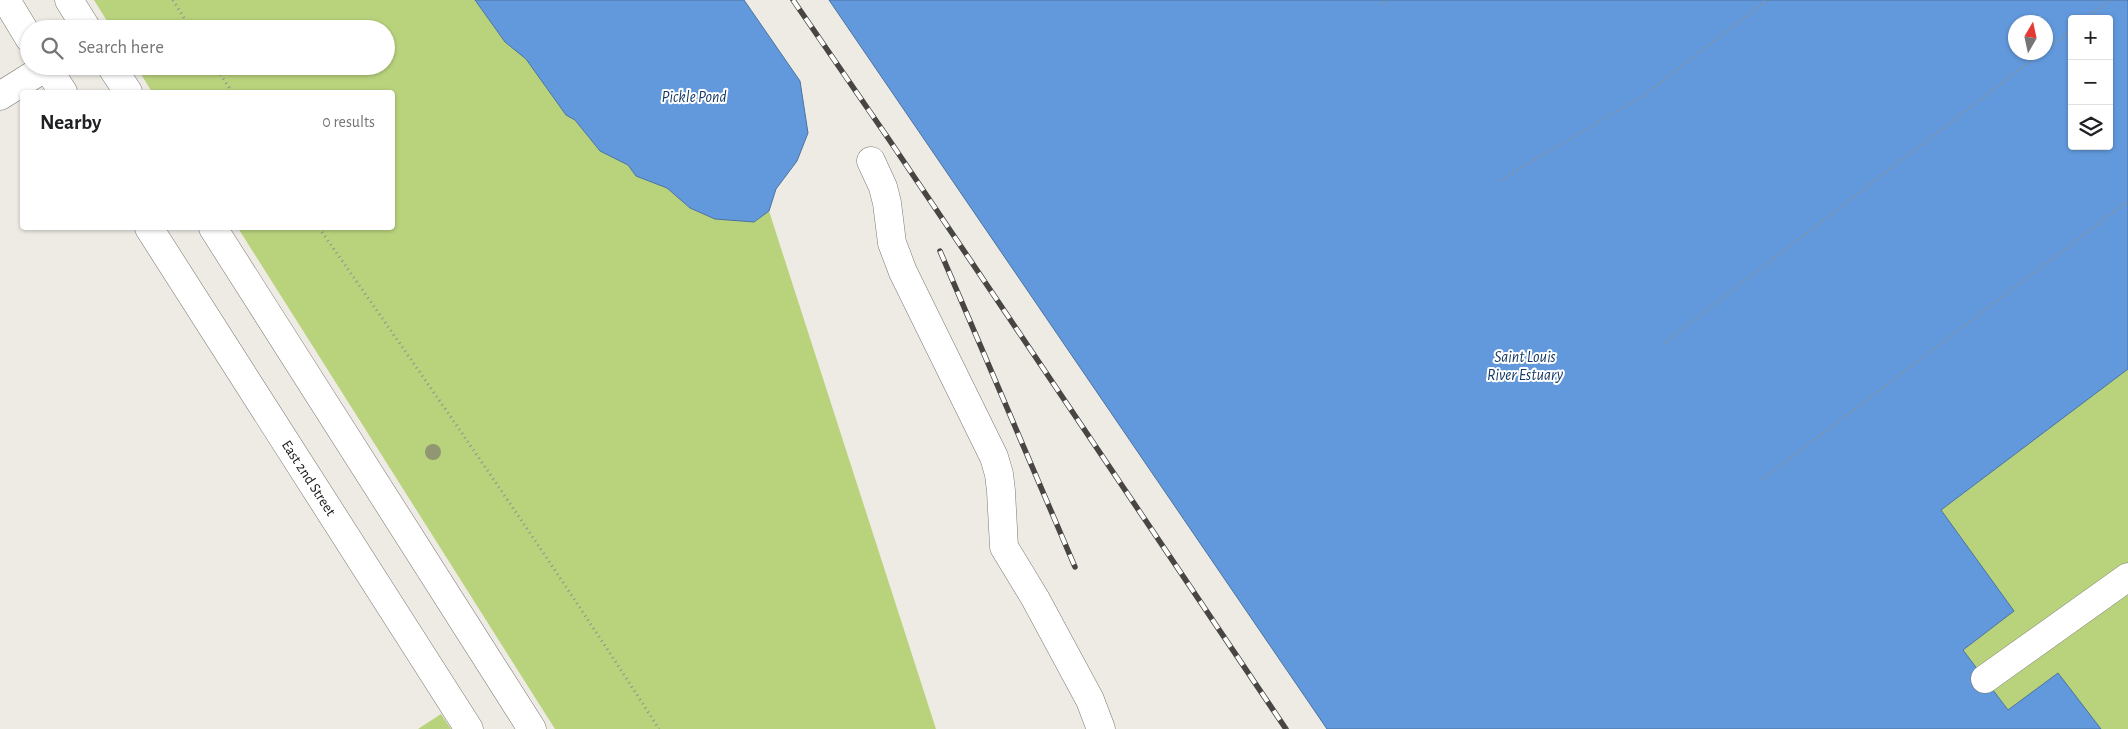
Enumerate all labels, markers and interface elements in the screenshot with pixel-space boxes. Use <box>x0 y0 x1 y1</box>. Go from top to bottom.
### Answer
north arrow <box>2008 15 2053 60</box>
map controls <box>2068 15 2113 150</box>
button: + <box>2068 15 2113 60</box>
search box <box>20 20 395 75</box>
icon: search <box>38 34 66 62</box>
text: Search here <box>78 38 164 57</box>
button: − <box>2068 60 2113 105</box>
water label: Pickle Pond <box>661 89 727 105</box>
button: layers <box>2068 105 2113 150</box>
text: Nearby <box>40 112 101 133</box>
text: 0 results <box>322 114 375 130</box>
water label: Saint Louis River Estuary <box>1487 349 1563 383</box>
street label: East 2nd Street <box>279 438 339 519</box>

